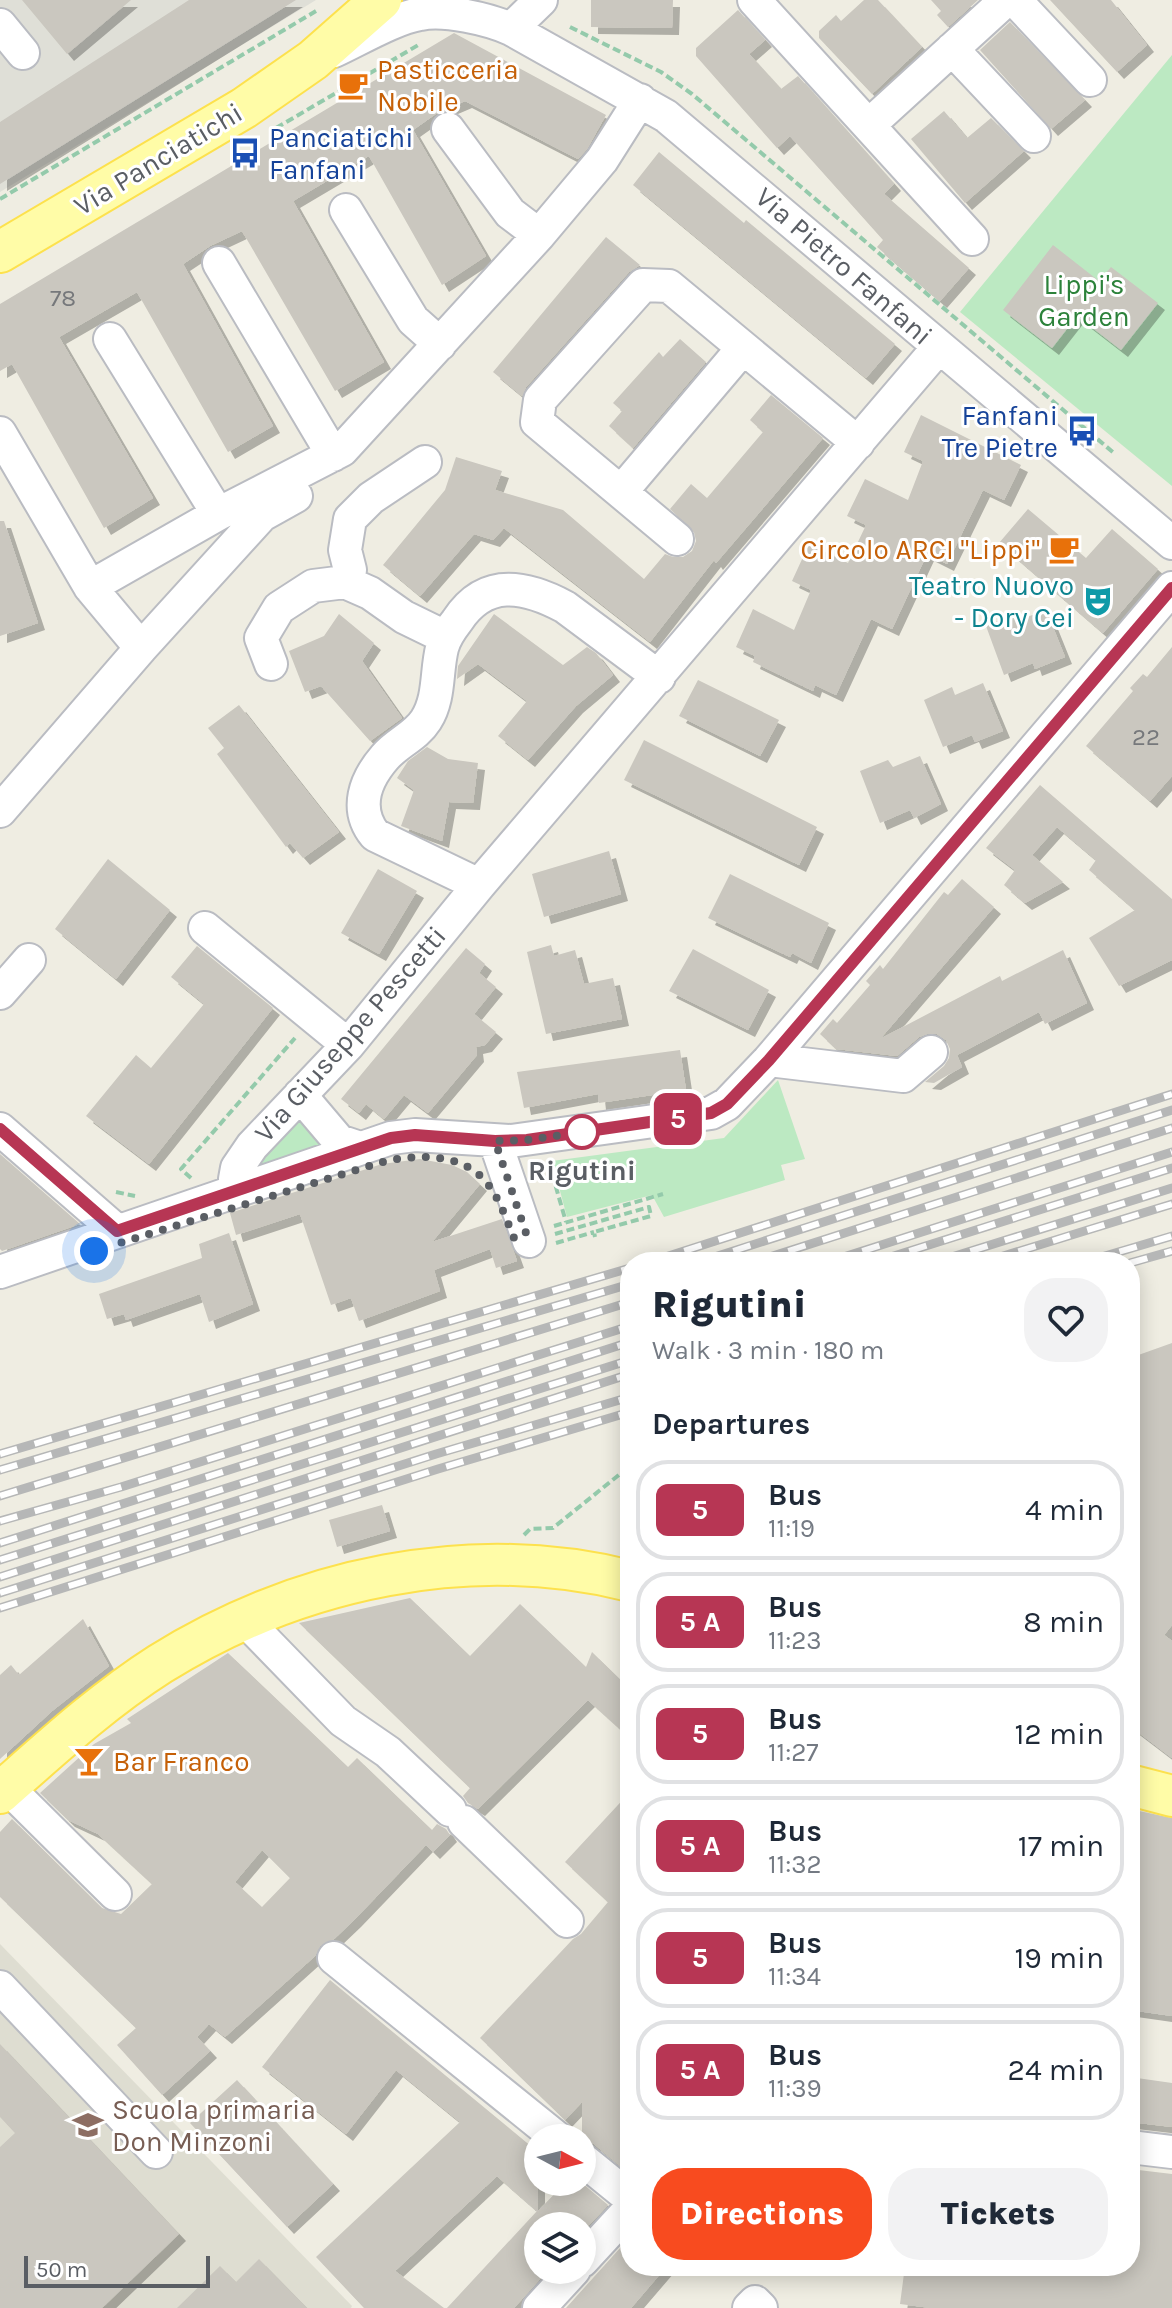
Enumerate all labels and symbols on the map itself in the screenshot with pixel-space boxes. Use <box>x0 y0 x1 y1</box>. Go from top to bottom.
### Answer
place label: Pasticceria Nobile <box>377 53 519 118</box>
cafe icon: Pasticceria Nobile <box>336 68 370 102</box>
street label: Via Panciatichi <box>68 96 248 222</box>
place label: Panciatichi Fanfani <box>269 121 414 186</box>
bus stop icon: Panciatichi Fanfani <box>228 136 262 170</box>
street label: Via Pietro Fanfani <box>749 180 939 352</box>
park label: Lippi's Garden <box>1038 268 1130 333</box>
house number: 78 <box>50 284 76 312</box>
place label: Fanfani Tre Pietre <box>942 399 1058 464</box>
bus stop icon: Fanfani Tre Pietre <box>1065 414 1099 448</box>
cafe icon: Circolo ARCI "Lippi" <box>1047 532 1081 566</box>
place label: Circolo ARCI "Lippi" <box>800 533 1040 566</box>
place label: Teatro Nuovo - Dory Cei <box>909 569 1074 634</box>
theatre icon: Teatro Nuovo - Dory Cei <box>1081 584 1115 618</box>
house number: 22 <box>1132 723 1160 751</box>
street label: Via Giuseppe Pescetti <box>247 919 453 1149</box>
line badge: 5 <box>652 1093 704 1145</box>
marker: Rigutini <box>565 1115 599 1149</box>
place label: Rigutini <box>528 1154 636 1187</box>
your location <box>74 1231 114 1271</box>
bar icon: Bar Franco <box>72 1744 106 1778</box>
place label: Bar Franco <box>113 1745 249 1778</box>
place label: Scuola primaria Don Minzoni <box>112 2093 316 2158</box>
school or university icon: Scuola primaria Don Minzoni <box>71 2108 105 2142</box>
north arrow <box>524 2124 596 2196</box>
scale bar <box>24 2252 210 2288</box>

